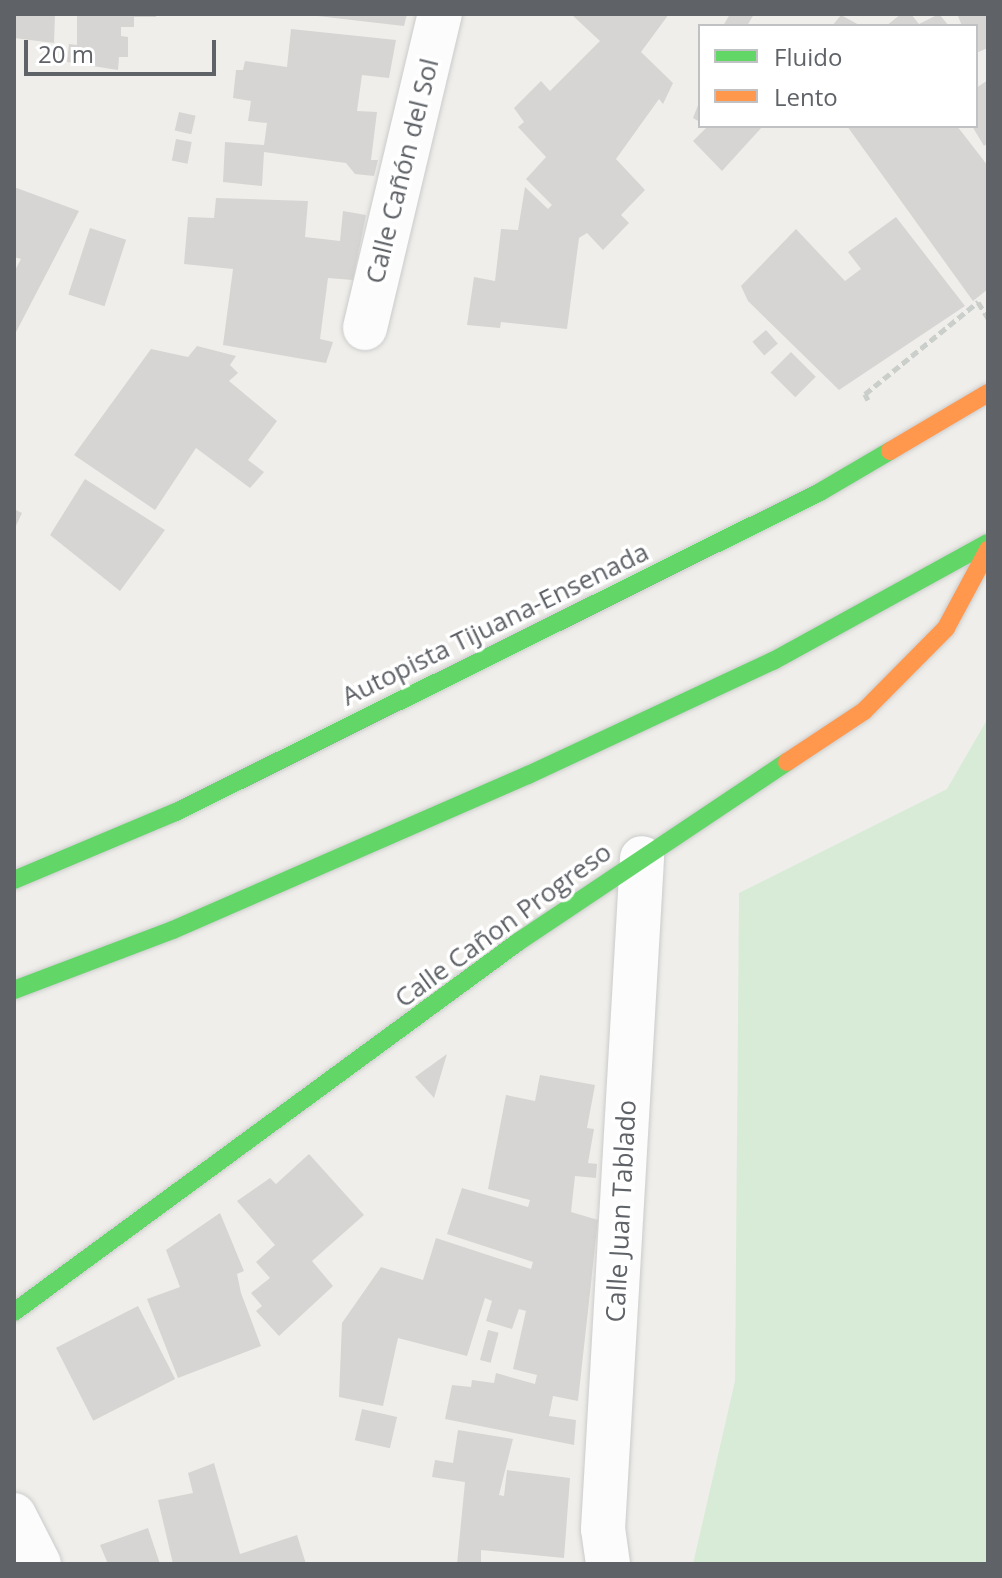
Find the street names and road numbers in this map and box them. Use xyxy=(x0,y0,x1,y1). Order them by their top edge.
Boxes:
street label: Calle Cañón del Sol xyxy=(359,55,445,287)
street label: Autopista Tijuana-Ensenada xyxy=(337,536,653,712)
street label: Calle Cañon Progreso xyxy=(389,836,617,1014)
street label: Calle Juan Tablado xyxy=(600,1099,642,1323)

